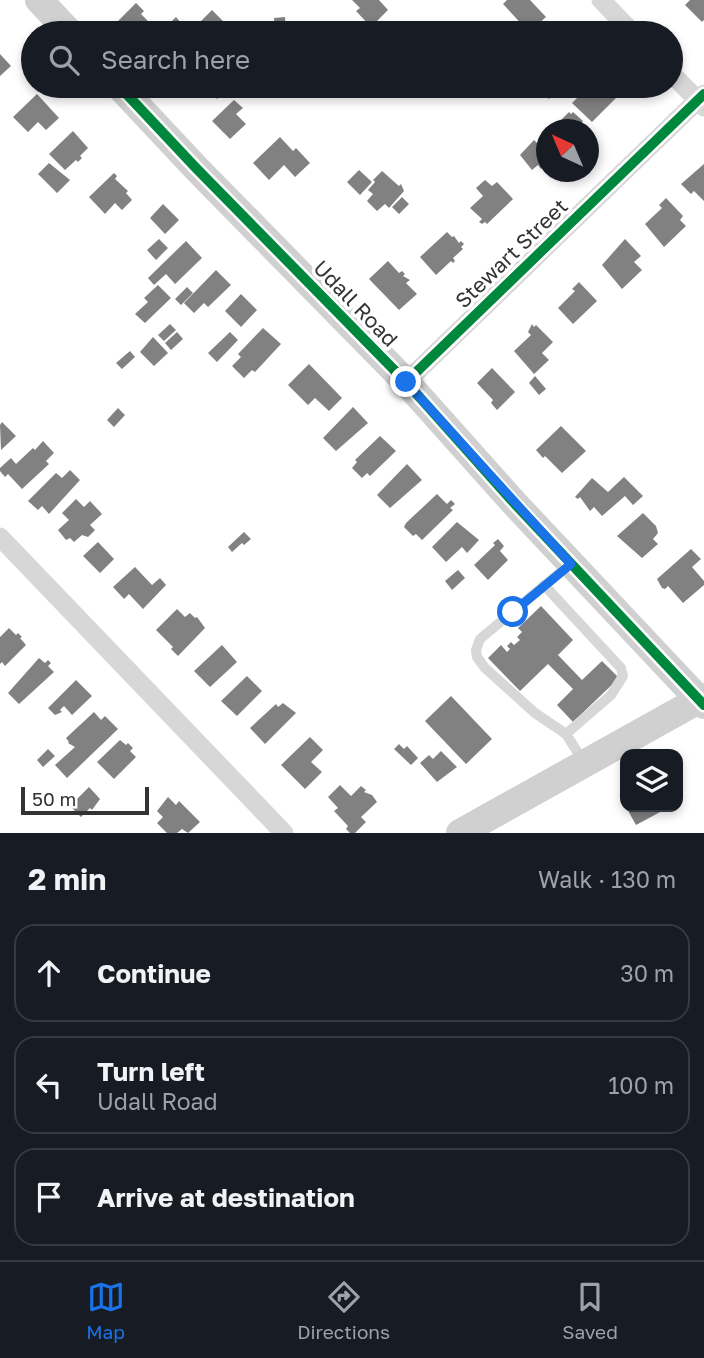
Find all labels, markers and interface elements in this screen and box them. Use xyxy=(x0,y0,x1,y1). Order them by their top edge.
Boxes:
search box xyxy=(21,21,683,98)
icon: search xyxy=(45,41,83,79)
text: Search here xyxy=(101,44,250,75)
north arrow xyxy=(536,119,599,182)
street label: Stewart Street xyxy=(449,193,573,313)
street label: Udall Road xyxy=(308,254,404,352)
route end xyxy=(390,366,421,397)
route start xyxy=(497,596,528,627)
map controls xyxy=(620,749,683,812)
button: layers xyxy=(620,749,683,812)
scale bar xyxy=(21,784,149,816)
text: 50 m xyxy=(32,787,76,810)
text: 2 min xyxy=(28,861,106,897)
text: Walk · 130 m xyxy=(538,865,676,893)
icon: ahead xyxy=(30,954,68,992)
text: Continue xyxy=(97,958,211,989)
text: 30 m xyxy=(620,959,674,987)
text: Turn left xyxy=(97,1056,205,1087)
icon: left xyxy=(30,1066,68,1104)
text: 100 m xyxy=(608,1071,674,1099)
text: Udall Road xyxy=(97,1087,218,1115)
icon: arrive xyxy=(30,1178,68,1216)
text: Arrive at destination xyxy=(97,1182,355,1213)
tab: Map xyxy=(86,1278,125,1343)
tab: Directions xyxy=(297,1278,390,1343)
tab: Saved xyxy=(562,1278,618,1343)

